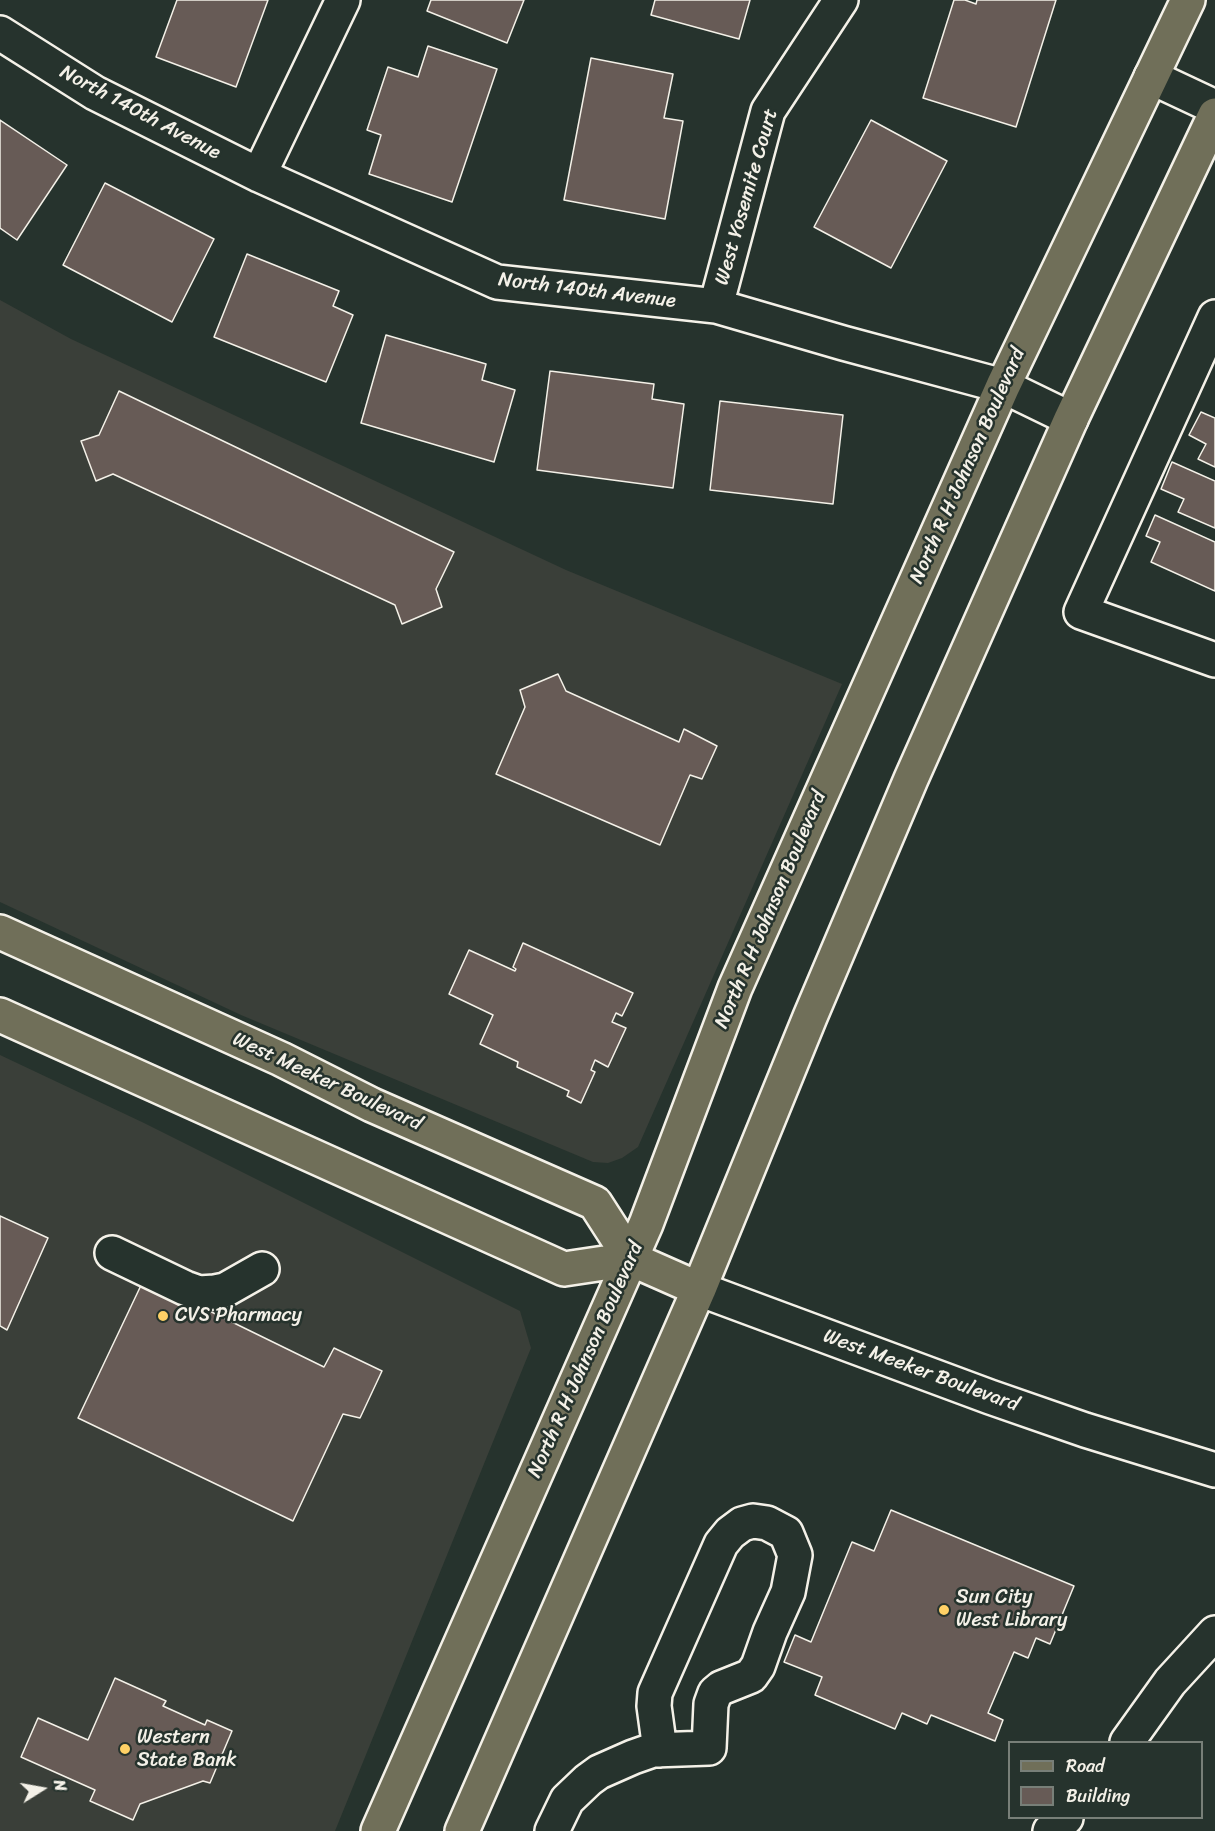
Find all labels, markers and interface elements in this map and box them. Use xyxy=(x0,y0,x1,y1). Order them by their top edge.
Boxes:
street label: North 140th Avenue xyxy=(56,60,224,166)
street label: West Yosemite Court xyxy=(710,106,784,288)
street label: North 140th Avenue xyxy=(497,268,677,314)
street label: North R H Johnson Boulevard xyxy=(905,344,1031,588)
street label: North R H Johnson Boulevard xyxy=(710,788,832,1032)
street label: West Meeker Boulevard xyxy=(228,1028,426,1136)
street label: North R H Johnson Boulevard xyxy=(523,1238,649,1482)
place label: CVS Pharmacy xyxy=(175,1304,302,1328)
marker: CVS Pharmacy xyxy=(156,1309,170,1323)
street label: West Meeker Boulevard xyxy=(820,1324,1022,1418)
place label: Sun City West Library xyxy=(956,1586,1067,1633)
marker: Sun City West Library xyxy=(937,1603,951,1617)
place label: Western State Bank xyxy=(137,1726,237,1773)
legend xyxy=(1008,1741,1203,1819)
marker: Western State Bank xyxy=(118,1742,132,1756)
text: Road xyxy=(1066,1750,1105,1782)
north arrow xyxy=(12,1759,72,1819)
text: N xyxy=(45,1777,75,1794)
text: Building xyxy=(1066,1780,1130,1812)

